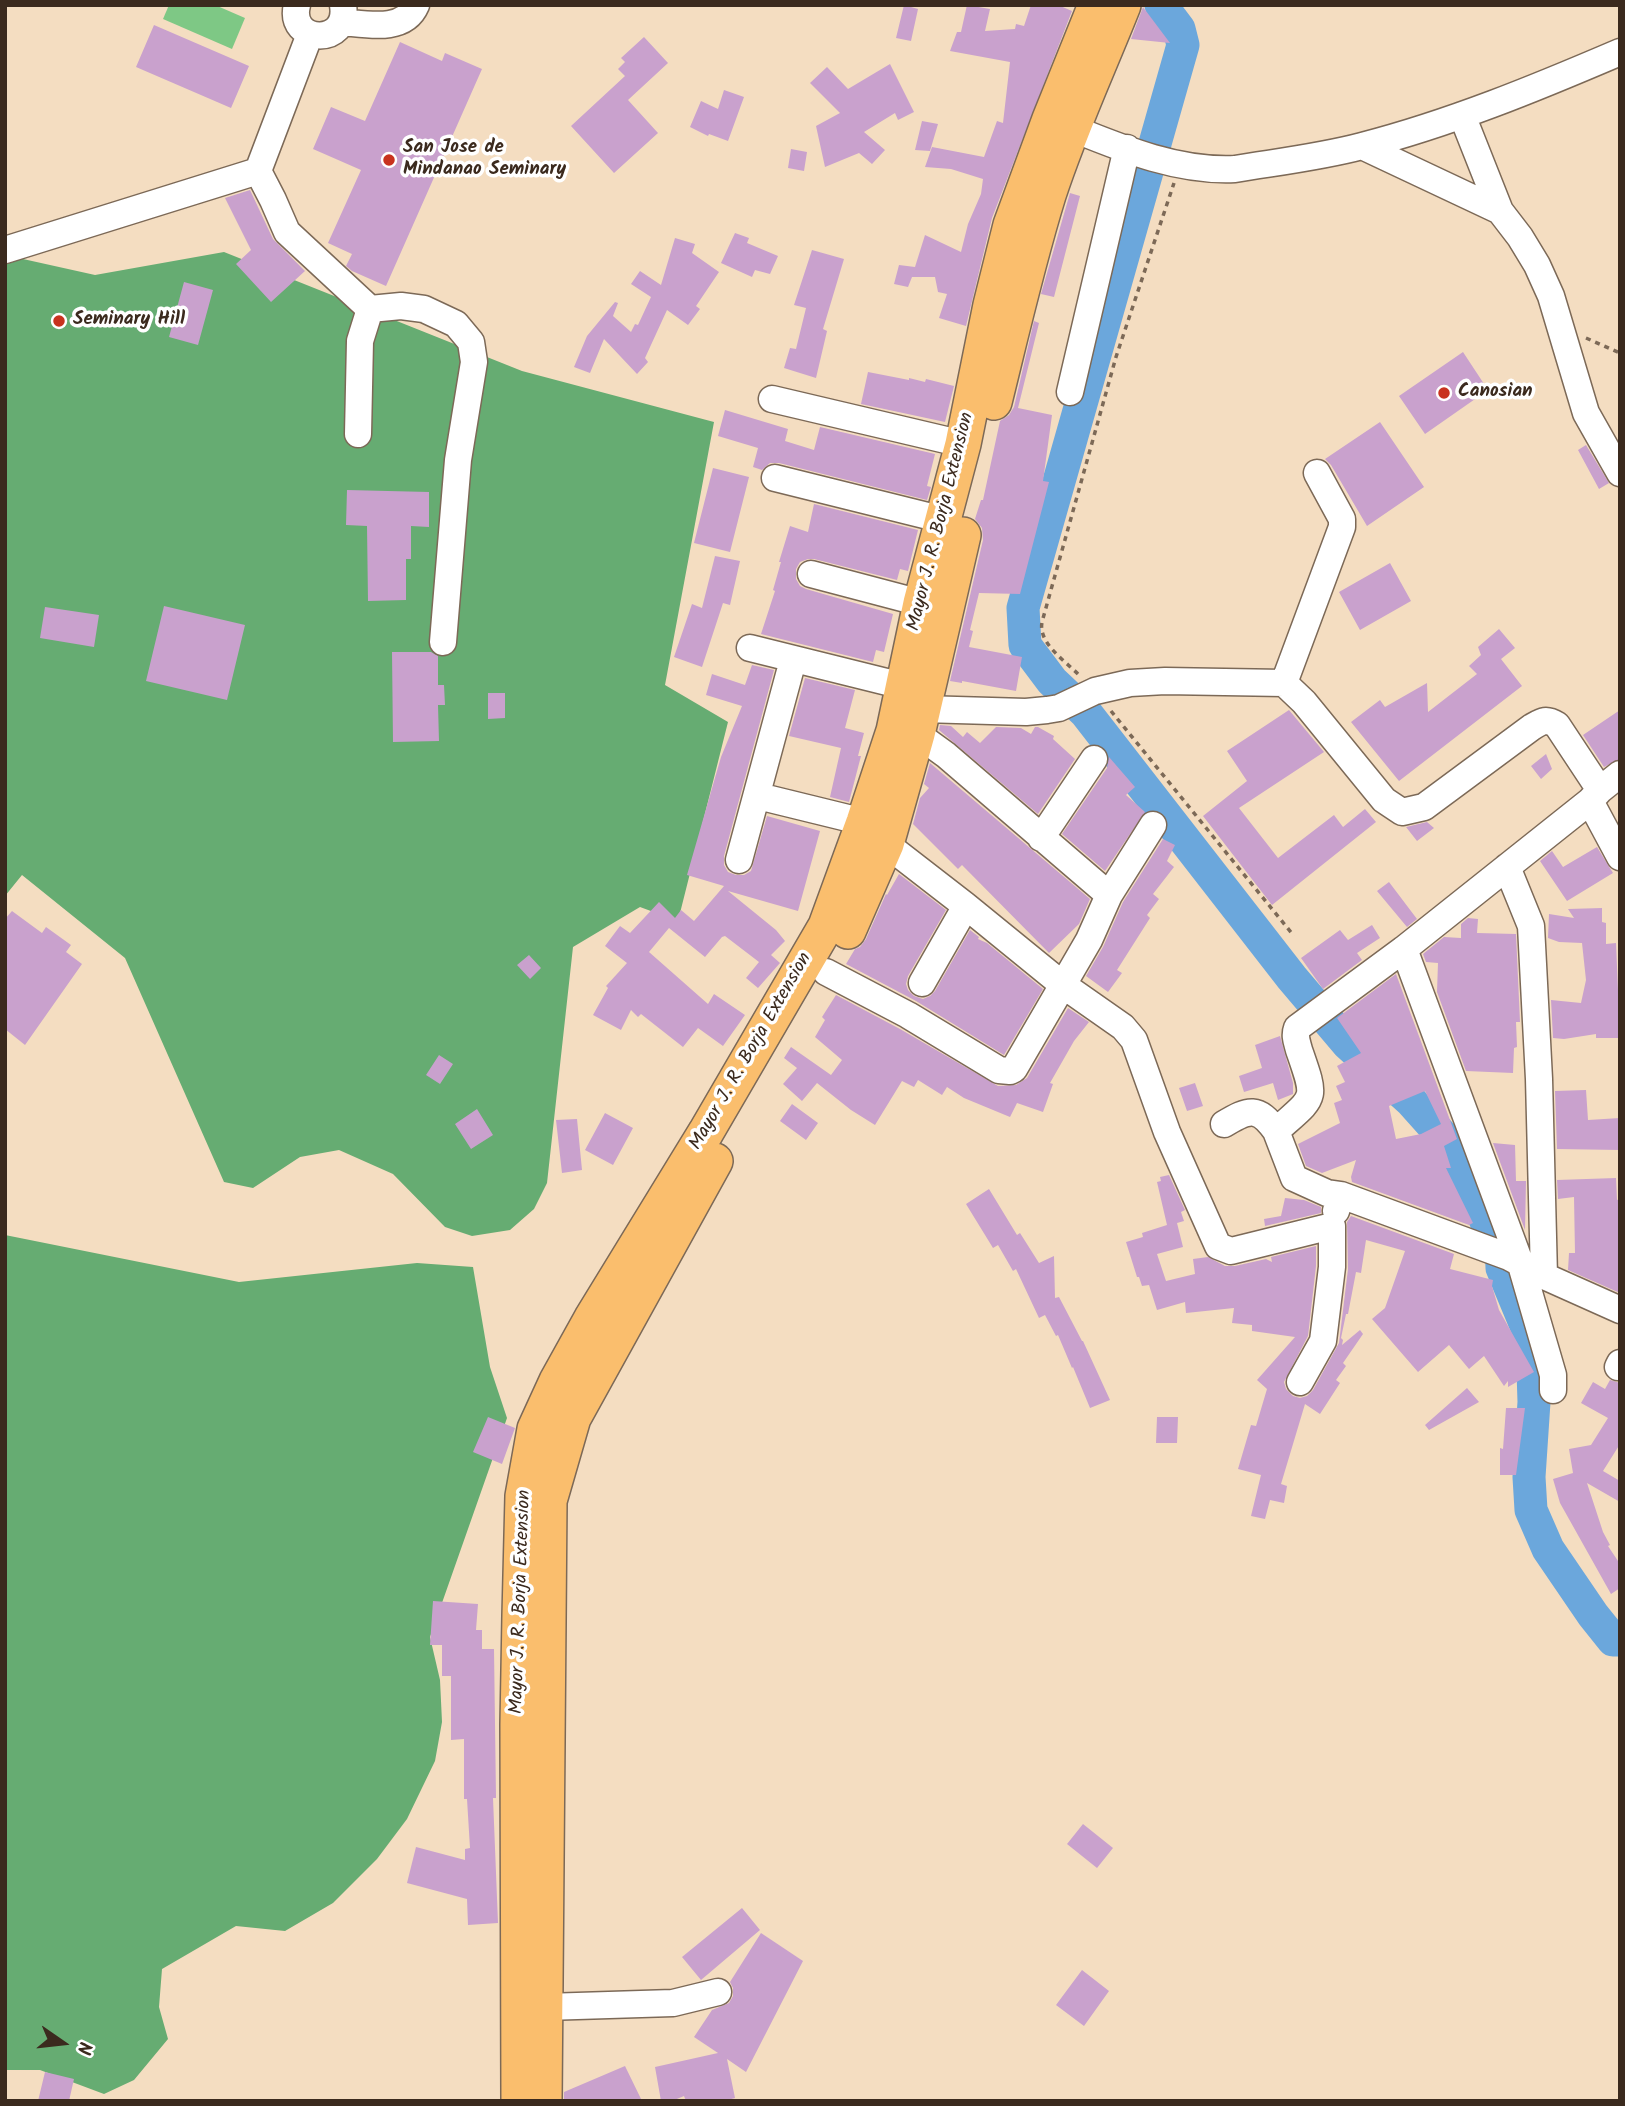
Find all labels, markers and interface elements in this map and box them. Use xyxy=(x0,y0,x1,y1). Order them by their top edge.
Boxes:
place label: San Jose de Mindanao Seminary xyxy=(403,138,566,182)
marker: San Jose de Mindanao Seminary xyxy=(381,152,397,168)
place label: Seminary Hill xyxy=(73,310,185,332)
marker: Seminary Hill xyxy=(51,313,67,329)
place label: Canosian xyxy=(1458,382,1533,404)
marker: Canosian xyxy=(1436,385,1452,401)
street label: Mayor J. R. Borja Extension xyxy=(904,410,980,634)
street label: Mayor J. R. Borja Extension xyxy=(686,949,818,1155)
street label: Mayor J. R. Borja Extension xyxy=(507,1489,537,1715)
north arrow xyxy=(28,2008,98,2078)
text: N xyxy=(67,2039,99,2058)

